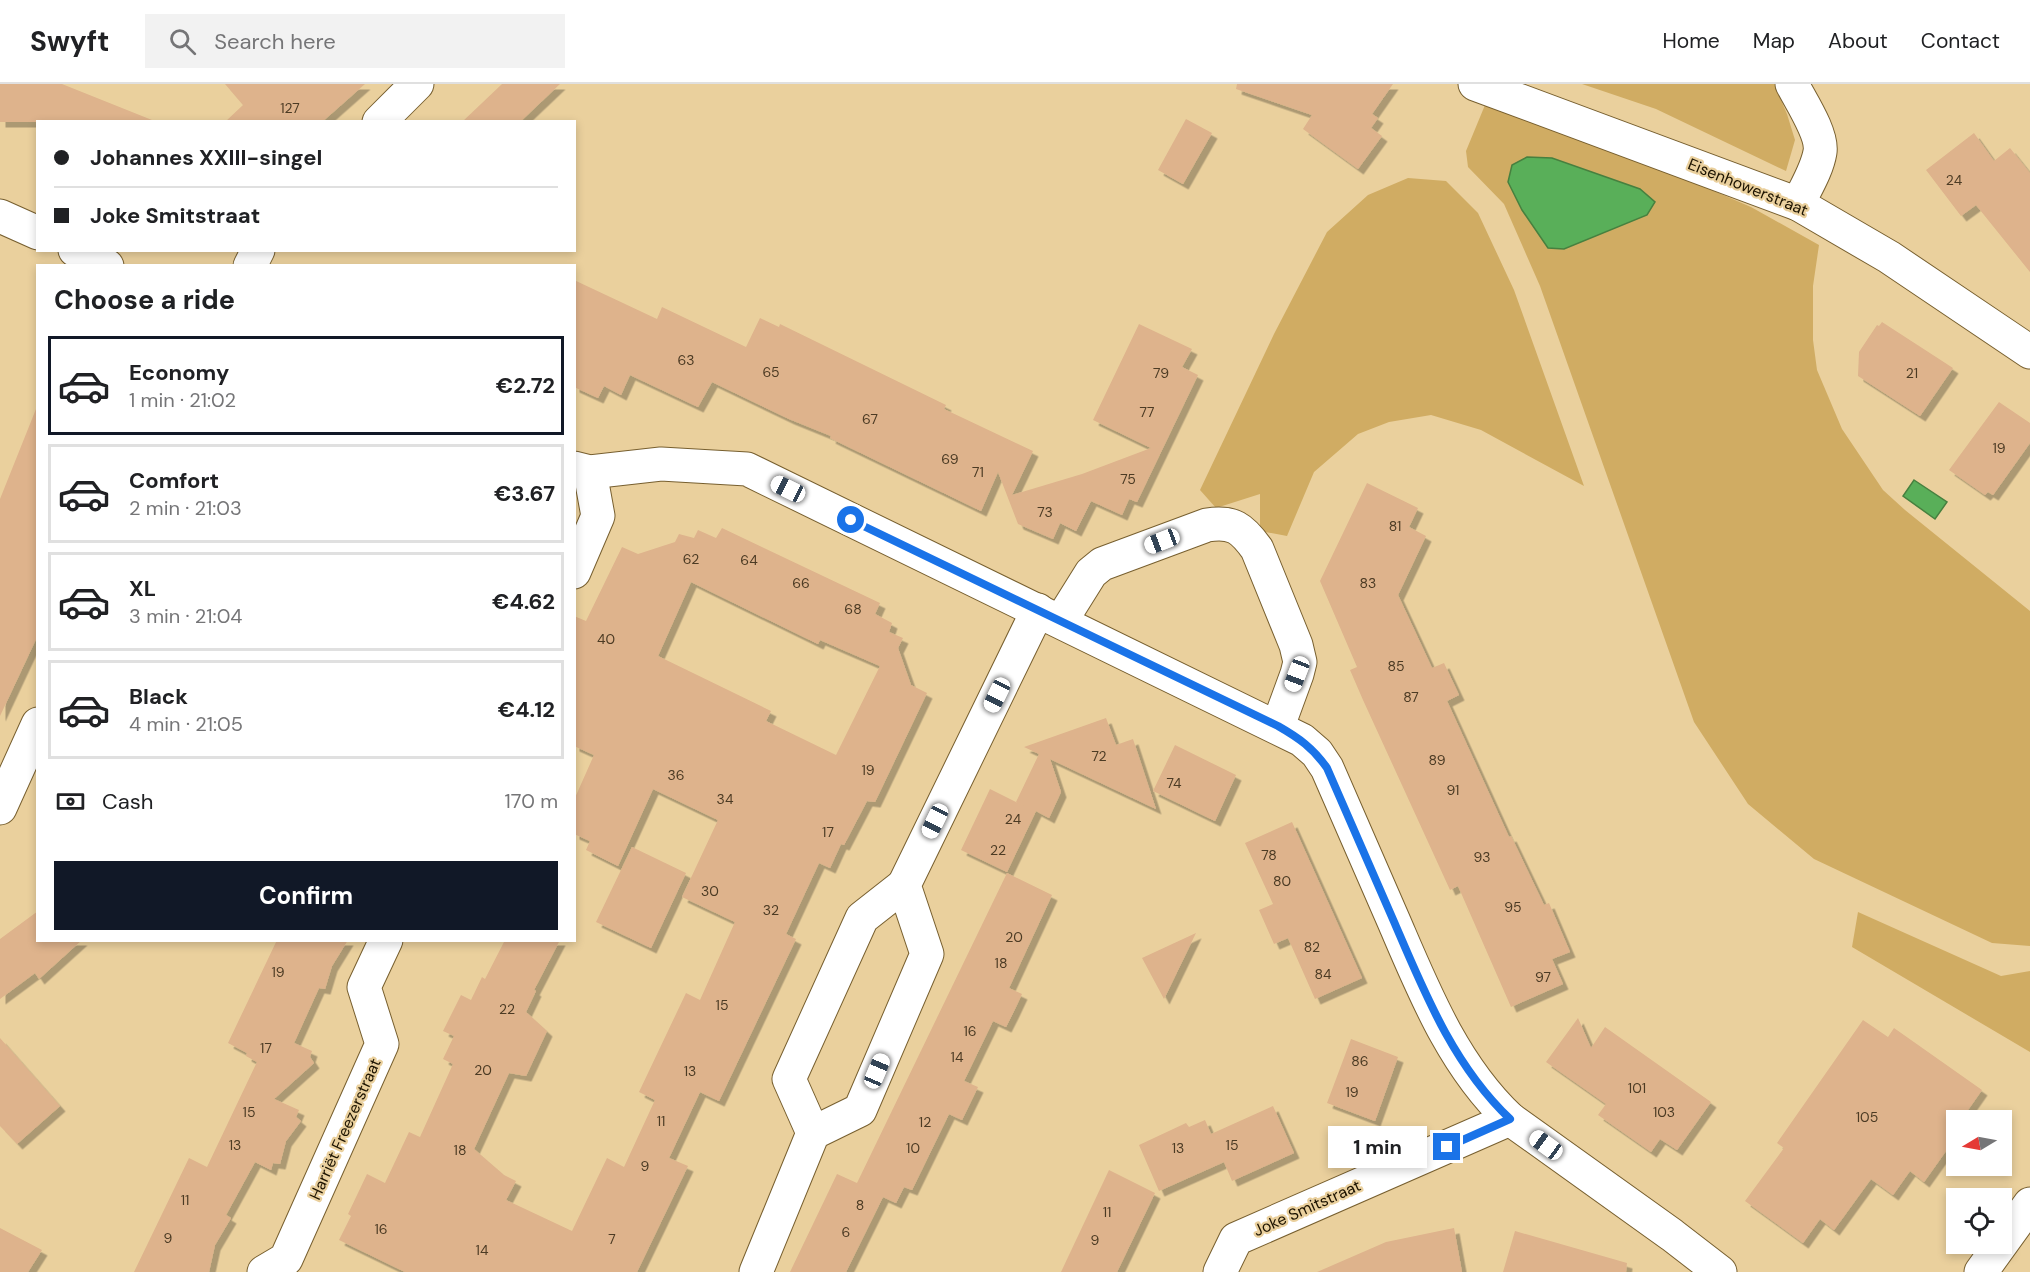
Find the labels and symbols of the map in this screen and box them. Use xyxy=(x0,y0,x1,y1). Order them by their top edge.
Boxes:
house number: 127 xyxy=(280,99,300,117)
street label: Eisenhowerstraat xyxy=(1685,153,1811,221)
house number: 24 xyxy=(1946,171,1963,189)
house number: 63 xyxy=(677,351,695,369)
house number: 65 xyxy=(762,363,780,381)
house number: 79 xyxy=(1153,364,1169,382)
house number: 21 xyxy=(1906,364,1918,382)
house number: 77 xyxy=(1140,403,1154,421)
house number: 67 xyxy=(862,410,878,428)
house number: 19 xyxy=(1992,439,2006,457)
house number: 69 xyxy=(941,450,959,468)
house number: 71 xyxy=(972,463,984,481)
house number: 75 xyxy=(1120,470,1136,488)
car xyxy=(768,473,808,505)
house number: 73 xyxy=(1037,503,1053,521)
route start xyxy=(837,506,864,533)
house number: 81 xyxy=(1389,517,1401,535)
car xyxy=(1142,526,1182,556)
house number: 62 xyxy=(683,550,699,568)
house number: 64 xyxy=(740,551,758,569)
house number: 66 xyxy=(792,574,810,592)
house number: 83 xyxy=(1360,574,1376,592)
house number: 68 xyxy=(844,600,862,618)
house number: 40 xyxy=(597,630,615,648)
car xyxy=(1282,654,1312,694)
house number: 85 xyxy=(1387,657,1405,675)
car xyxy=(981,675,1013,715)
house number: 87 xyxy=(1403,688,1419,706)
house number: 72 xyxy=(1091,747,1107,765)
house number: 89 xyxy=(1429,751,1446,769)
house number: 19 xyxy=(861,761,875,779)
house number: 36 xyxy=(667,766,685,784)
house number: 74 xyxy=(1166,774,1182,792)
house number: 91 xyxy=(1447,781,1459,799)
house number: 34 xyxy=(717,790,734,808)
car xyxy=(919,801,951,841)
house number: 24 xyxy=(1005,810,1022,828)
house number: 17 xyxy=(822,823,834,841)
house number: 22 xyxy=(990,841,1006,859)
house number: 78 xyxy=(1261,846,1277,864)
house number: 93 xyxy=(1474,848,1490,866)
house number: 80 xyxy=(1273,872,1291,890)
house number: 30 xyxy=(701,882,719,900)
house number: 95 xyxy=(1504,898,1522,916)
house number: 32 xyxy=(763,901,779,919)
house number: 20 xyxy=(1005,928,1023,946)
house number: 82 xyxy=(1304,938,1320,956)
house number: 18 xyxy=(995,954,1007,972)
house number: 19 xyxy=(271,963,285,981)
house number: 84 xyxy=(1314,965,1332,983)
house number: 97 xyxy=(1535,968,1551,986)
house number: 15 xyxy=(716,996,728,1014)
house number: 22 xyxy=(499,1000,515,1018)
house number: 16 xyxy=(963,1022,977,1040)
house number: 17 xyxy=(260,1039,272,1057)
house number: 14 xyxy=(951,1048,964,1066)
car xyxy=(862,1051,892,1091)
house number: 86 xyxy=(1351,1052,1369,1070)
street label: Harriët Freezerstraat xyxy=(304,1055,386,1203)
house number: 20 xyxy=(474,1061,492,1079)
house number: 13 xyxy=(684,1062,696,1080)
house number: 101 xyxy=(1628,1079,1646,1097)
house number: 19 xyxy=(1345,1083,1359,1101)
house number: 15 xyxy=(243,1103,255,1121)
house number: 103 xyxy=(1653,1103,1675,1121)
house number: 105 xyxy=(1856,1108,1878,1126)
north arrow xyxy=(1946,1110,2012,1176)
house number: 11 xyxy=(657,1112,665,1130)
house number: 12 xyxy=(919,1113,931,1131)
callout: 1 min xyxy=(1327,1126,1426,1168)
car xyxy=(1526,1127,1566,1163)
route end xyxy=(1433,1133,1460,1160)
house number: 13 xyxy=(229,1136,241,1154)
house number: 15 xyxy=(1226,1136,1238,1154)
house number: 10 xyxy=(906,1139,920,1157)
house number: 13 xyxy=(1172,1139,1184,1157)
house number: 18 xyxy=(454,1141,466,1159)
house number: 9 xyxy=(641,1157,650,1175)
street label: Joke Smitstraat xyxy=(1250,1175,1364,1241)
house number: 11 xyxy=(181,1191,189,1209)
house number: 8 xyxy=(856,1196,864,1214)
house number: 11 xyxy=(1103,1203,1111,1221)
house number: 16 xyxy=(374,1220,388,1238)
house number: 6 xyxy=(842,1223,850,1241)
house number: 9 xyxy=(164,1229,173,1247)
house number: 7 xyxy=(608,1230,616,1248)
house number: 9 xyxy=(1091,1231,1100,1249)
house number: 14 xyxy=(476,1241,489,1259)

